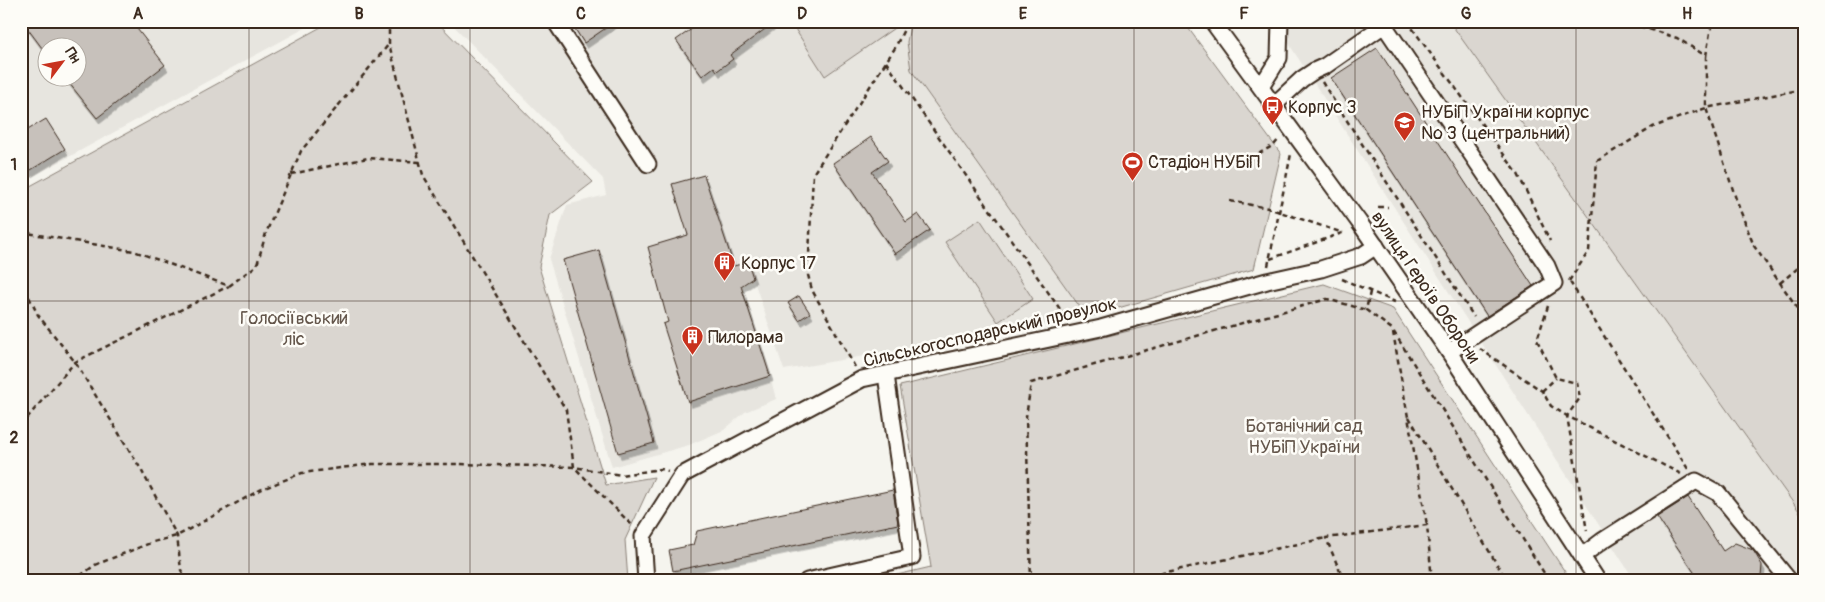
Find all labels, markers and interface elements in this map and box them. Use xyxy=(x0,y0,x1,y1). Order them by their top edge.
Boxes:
text: A xyxy=(133,4,144,24)
text: B xyxy=(354,4,364,24)
text: C xyxy=(576,4,586,24)
text: D xyxy=(797,4,807,24)
text: E xyxy=(1019,4,1028,24)
text: F xyxy=(1239,4,1249,24)
text: G xyxy=(1461,4,1472,24)
text: H xyxy=(1682,4,1692,24)
north arrow xyxy=(38,38,88,88)
text: Пн xyxy=(61,44,84,66)
bus stop icon: Корпус 3 xyxy=(1260,95,1284,126)
place label: Корпус 3 xyxy=(1288,96,1356,119)
place label: НУБіП України корпус № 3 (центральний) xyxy=(1421,101,1589,145)
school or university icon: НУБіП України корпус № 3 (центральний) xyxy=(1393,110,1417,141)
sports icon: Стадіон НУБіП xyxy=(1120,150,1144,181)
place label: Стадіон НУБіП xyxy=(1148,151,1260,174)
text: 1 xyxy=(11,155,17,175)
street label: вулиця Героїв Оборони xyxy=(1366,207,1485,368)
building icon: Корпус 17 xyxy=(713,251,737,282)
place label: Корпус 17 xyxy=(741,252,816,275)
street label: Сільськогосподарський провулок xyxy=(861,292,1119,373)
park label: Голосіївський ліс xyxy=(240,307,348,351)
building icon: Пилорама xyxy=(680,325,704,356)
place label: Пилорама xyxy=(708,326,783,349)
park label: Ботанічний сад НУБіП України xyxy=(1246,415,1363,459)
text: 2 xyxy=(10,428,19,448)

